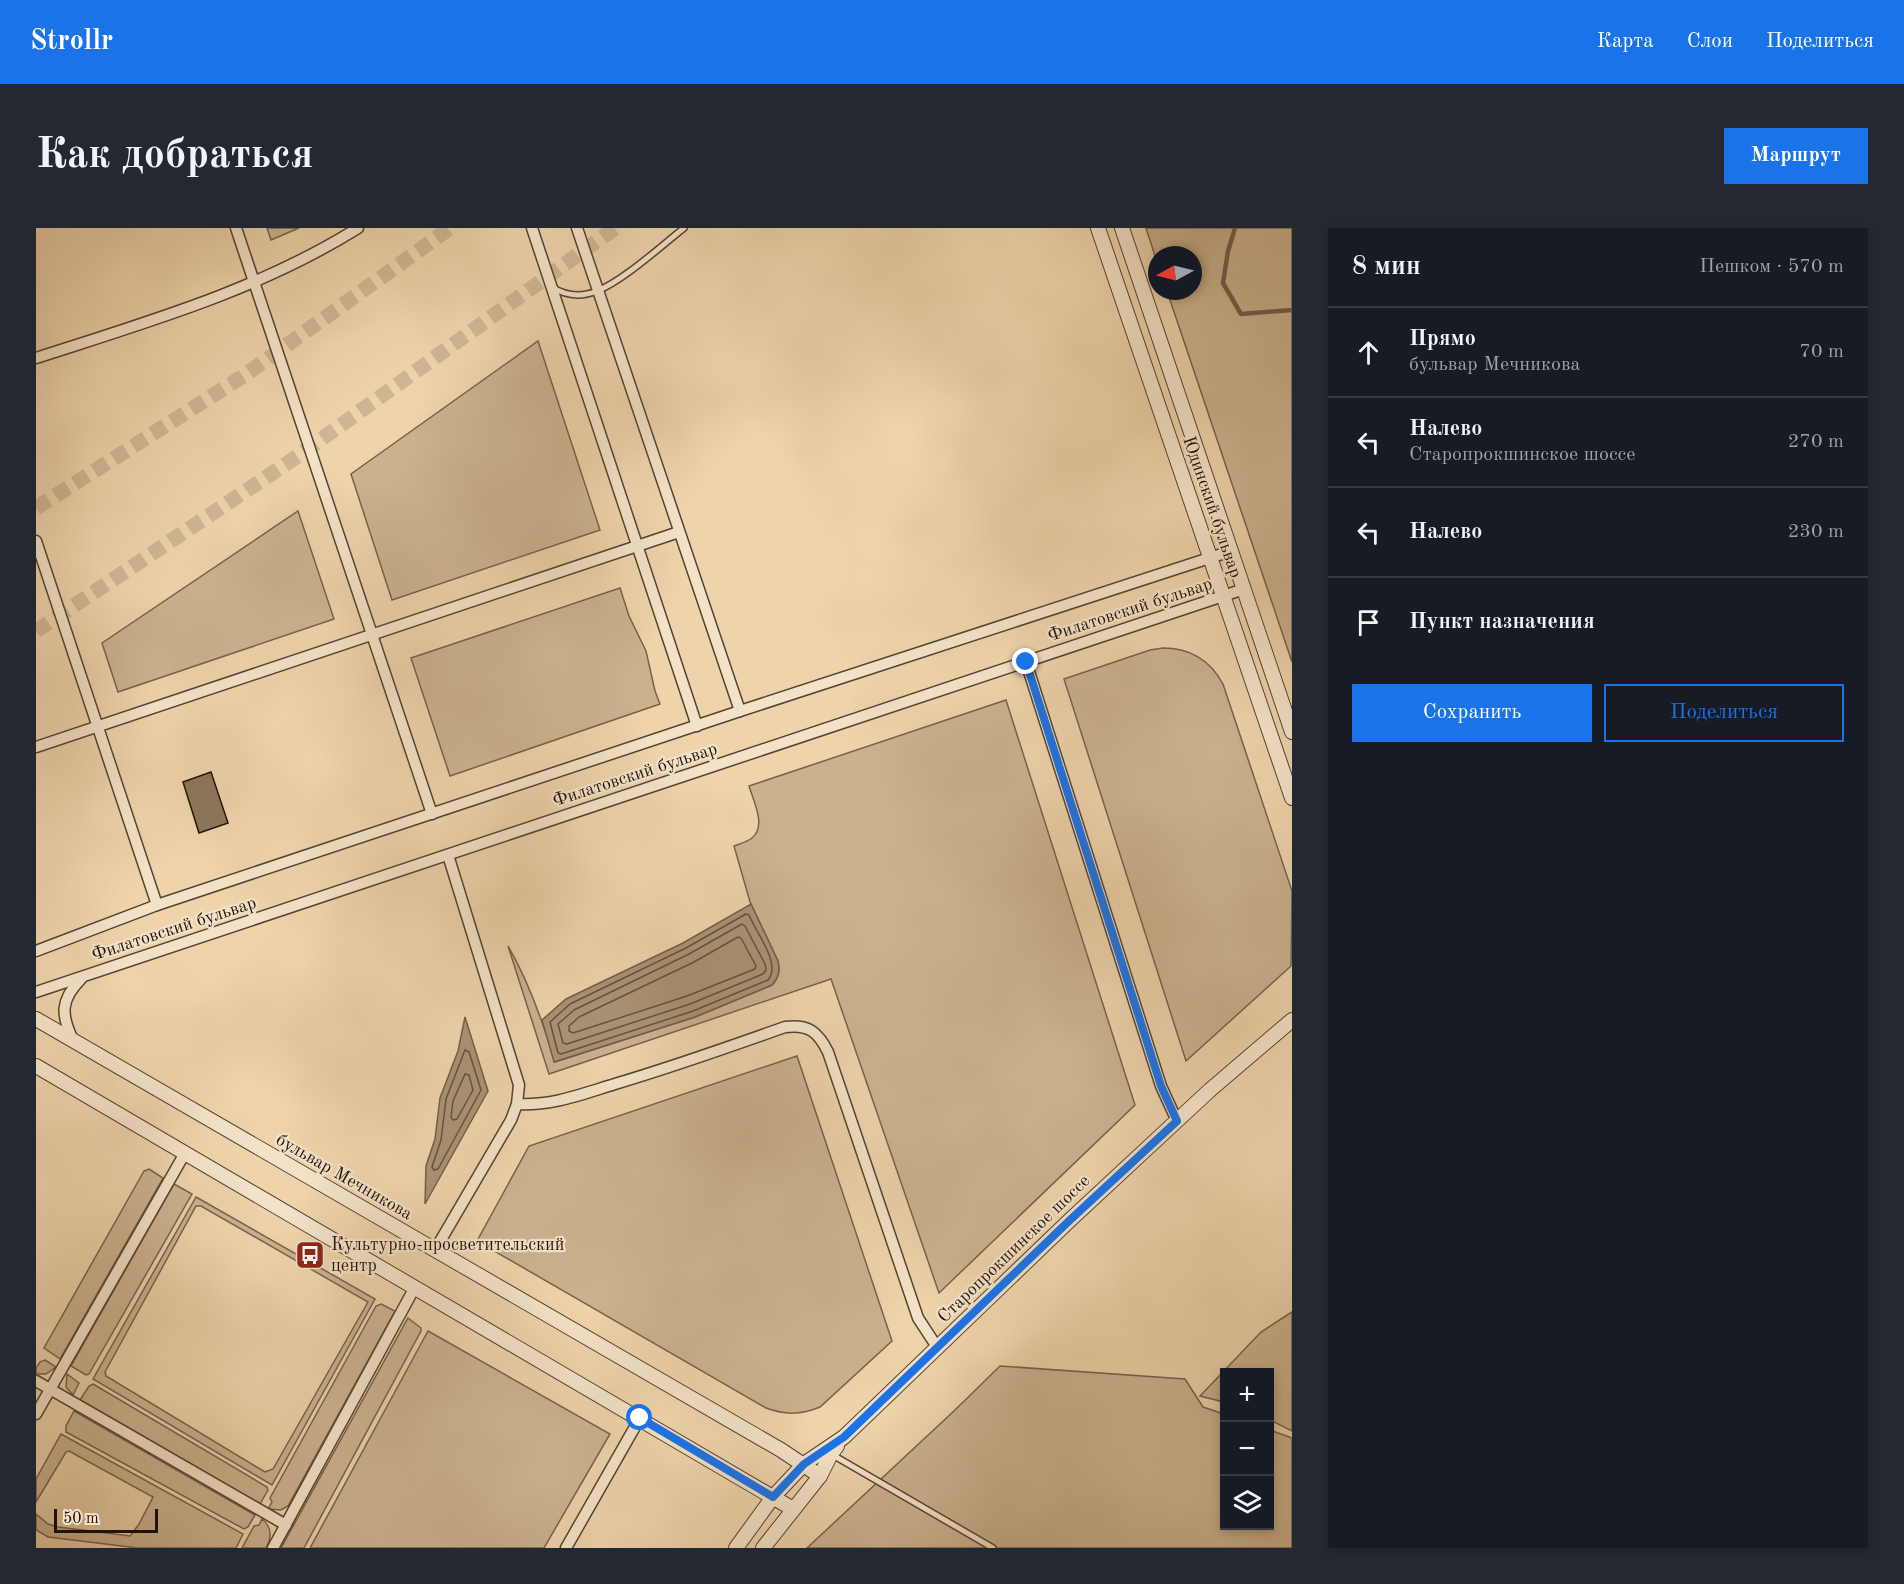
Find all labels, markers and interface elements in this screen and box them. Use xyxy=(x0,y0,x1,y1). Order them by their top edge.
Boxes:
text: Strollr xyxy=(30,28,113,56)
text: Карта xyxy=(1597,31,1654,52)
text: Слои xyxy=(1687,31,1733,52)
text: Поделиться xyxy=(1766,31,1874,52)
button: Маршрут xyxy=(1724,128,1868,184)
text: Как добраться xyxy=(36,135,313,177)
north arrow xyxy=(1148,246,1202,300)
text: 8 мин xyxy=(1352,254,1421,280)
text: Пешком · 570 m xyxy=(1699,257,1844,277)
text: Прямо xyxy=(1409,328,1476,350)
icon: ahead xyxy=(1352,336,1385,369)
text: 70 m xyxy=(1799,342,1844,362)
text: бульвар Мечникова xyxy=(1409,355,1580,375)
text: Налево xyxy=(1409,418,1482,440)
icon: left xyxy=(1352,426,1385,459)
text: 270 m xyxy=(1788,432,1844,452)
street label: Юдинский бульвар xyxy=(1179,434,1245,580)
text: Старопрокшинское шоссе xyxy=(1409,445,1636,465)
icon: left xyxy=(1352,516,1385,549)
text: Налево xyxy=(1409,521,1482,543)
text: 230 m xyxy=(1788,522,1844,542)
street label: Филатовский бульвар xyxy=(1045,575,1215,645)
icon: arrive xyxy=(1352,606,1385,639)
text: Пункт назначения xyxy=(1409,611,1595,633)
route end xyxy=(1012,648,1038,674)
button: Сохранить xyxy=(1352,684,1592,742)
button: Поделиться xyxy=(1604,684,1844,742)
street label: Филатовский бульвар xyxy=(550,740,720,810)
street label: Филатовский бульвар xyxy=(89,894,259,964)
street label: бульвар Мечникова xyxy=(273,1131,415,1223)
street label: Старопрокшинское шоссе xyxy=(934,1172,1094,1326)
place label: Культурно-просветительский центр xyxy=(331,1236,564,1275)
bus stop icon: Культурно-просветительский центр xyxy=(294,1239,326,1271)
map controls xyxy=(1220,1368,1274,1530)
button: + xyxy=(1220,1368,1274,1422)
route start xyxy=(626,1404,652,1430)
button: − xyxy=(1220,1422,1274,1476)
button: layers xyxy=(1220,1476,1274,1530)
scale bar xyxy=(54,1506,158,1534)
text: 50 m xyxy=(63,1511,99,1527)

